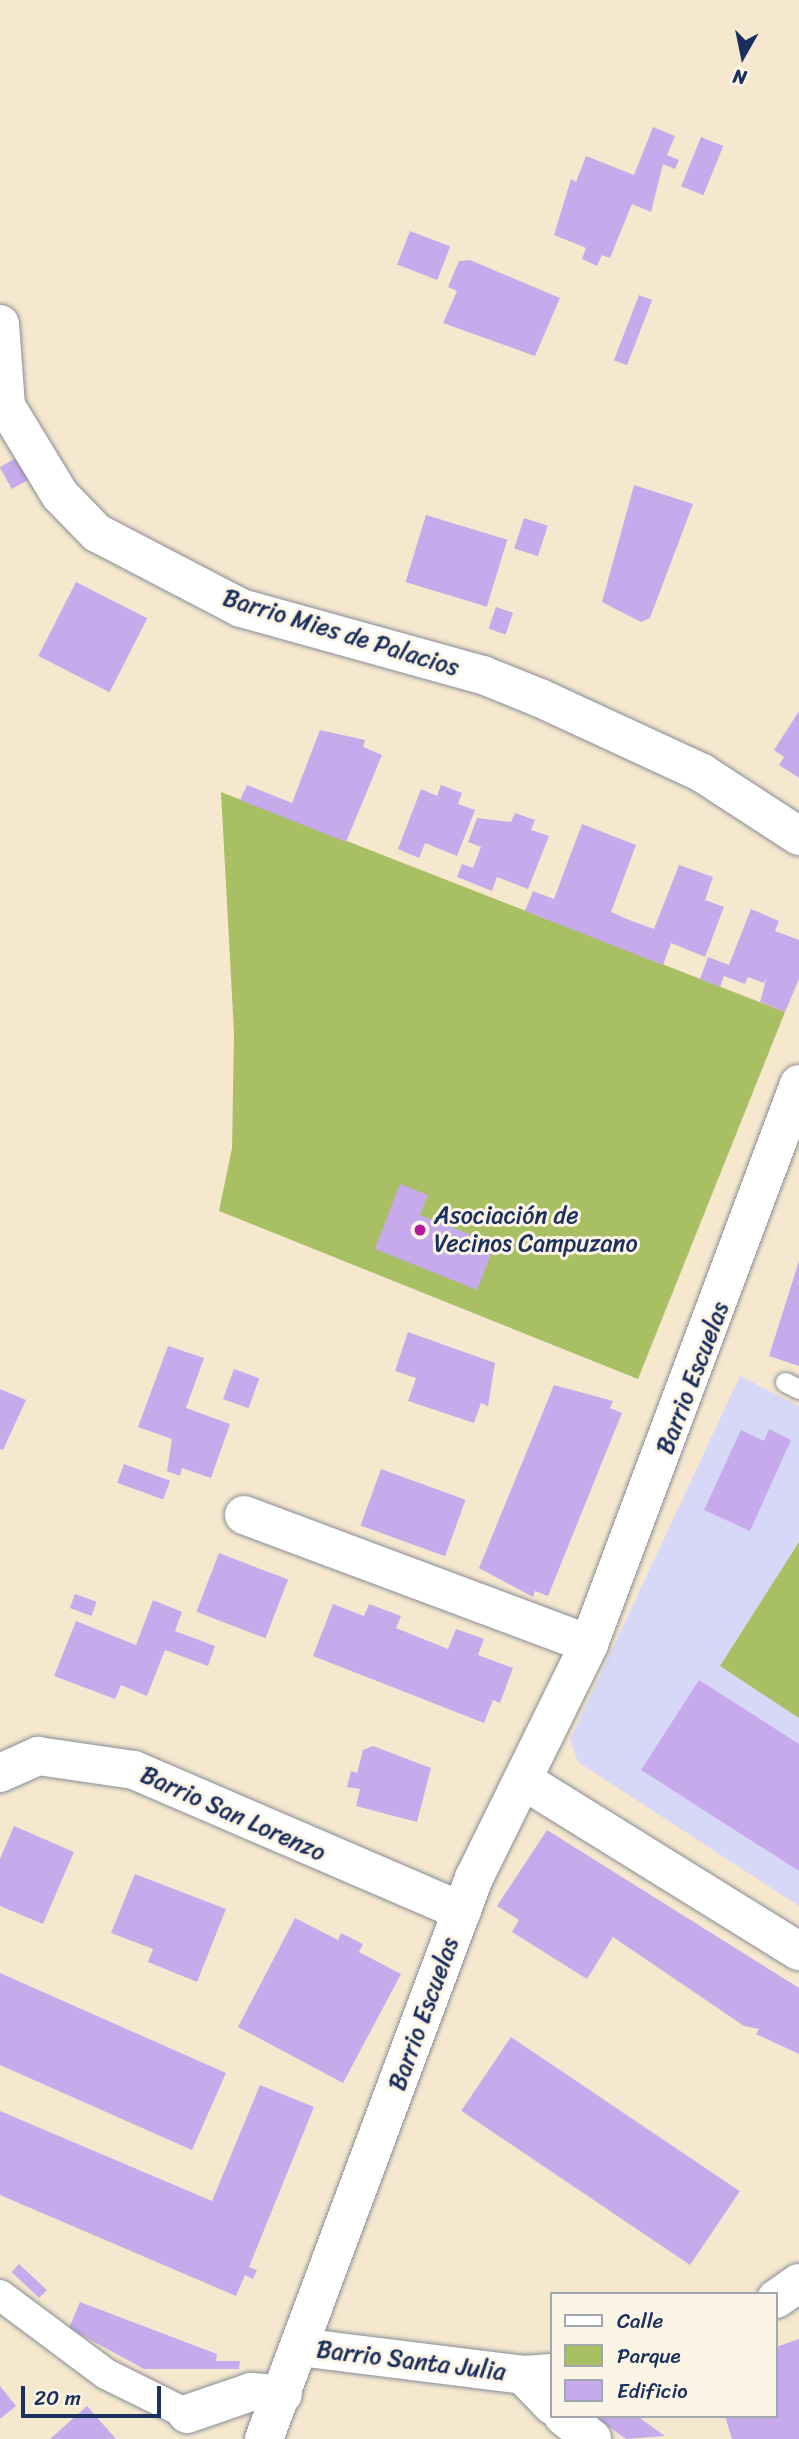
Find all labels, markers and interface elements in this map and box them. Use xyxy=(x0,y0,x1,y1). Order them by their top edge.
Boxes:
north arrow xyxy=(708,21,778,91)
text: N xyxy=(731,60,749,95)
street label: Barrio Mies de Palacios xyxy=(220,583,462,683)
place label: Asociación de Vecinos Campuzano xyxy=(434,1202,638,1258)
marker: Asociación de Vecinos Campuzano xyxy=(412,1222,428,1238)
street label: Barrio Escuelas xyxy=(650,1297,736,1459)
street label: Barrio San Lorenzo xyxy=(136,1760,330,1868)
street label: Barrio Escuelas xyxy=(383,1932,465,2096)
legend xyxy=(550,2292,778,2418)
text: Calle xyxy=(617,2302,663,2340)
street label: Barrio Santa Julia xyxy=(315,2335,507,2387)
text: Parque xyxy=(617,2337,681,2375)
scale bar xyxy=(24,2372,164,2416)
text: Edificio xyxy=(617,2372,688,2410)
text: 20 m xyxy=(34,2379,81,2417)

